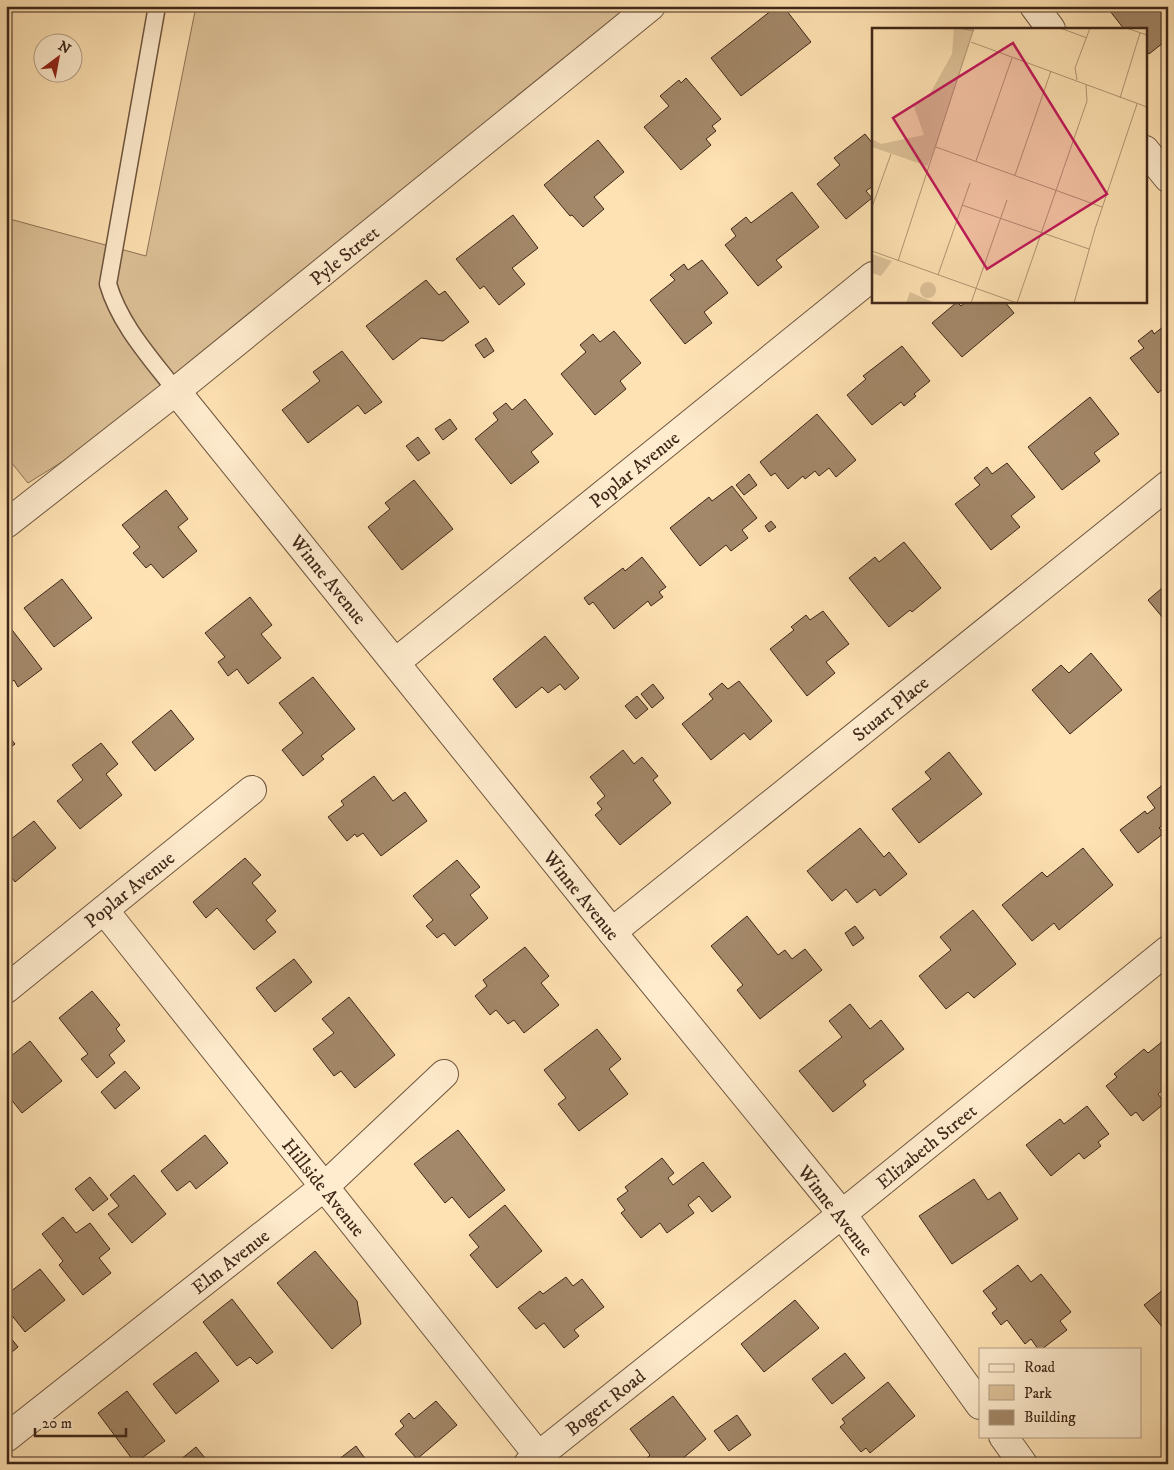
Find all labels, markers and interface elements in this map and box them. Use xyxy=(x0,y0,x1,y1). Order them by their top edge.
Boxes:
inset map xyxy=(872,28,1146,302)
north arrow xyxy=(32,32,82,82)
text: N xyxy=(55,37,74,59)
street label: Pyle Street xyxy=(306,221,384,291)
street label: Poplar Avenue xyxy=(585,427,685,513)
street label: Winne Avenue xyxy=(284,530,371,630)
street label: Stuart Place xyxy=(848,671,934,747)
street label: Winne Avenue xyxy=(537,846,624,946)
street label: Poplar Avenue xyxy=(80,847,180,933)
street label: Elizabeth Street xyxy=(872,1100,982,1195)
street label: Hillside Avenue xyxy=(276,1134,370,1242)
street label: Winne Avenue xyxy=(792,1160,877,1261)
street label: Elm Avenue xyxy=(187,1225,274,1300)
legend xyxy=(979,1348,1142,1438)
text: Road xyxy=(1024,1358,1056,1377)
street label: Bogert Road xyxy=(561,1365,651,1441)
text: Park xyxy=(1024,1384,1053,1403)
scale bar xyxy=(35,1405,126,1437)
text: Building xyxy=(1024,1408,1076,1427)
text: 20 m xyxy=(42,1414,72,1433)

